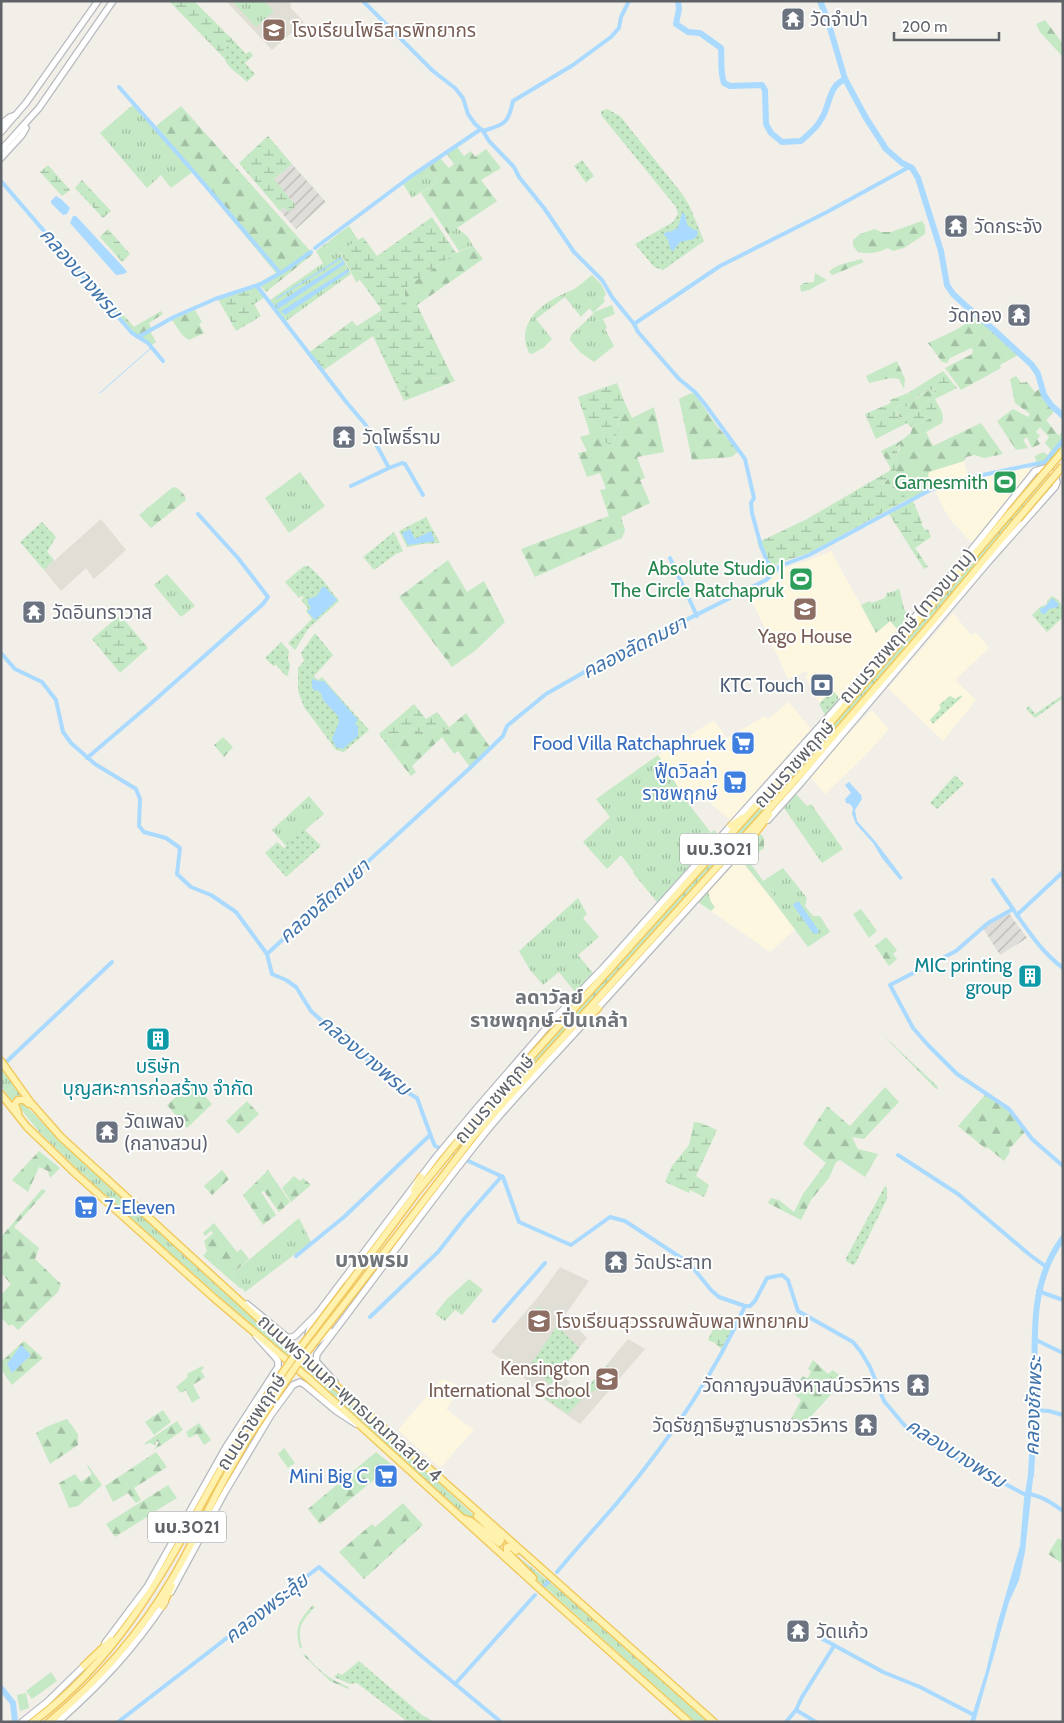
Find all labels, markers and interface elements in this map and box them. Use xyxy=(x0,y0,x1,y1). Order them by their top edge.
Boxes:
temple icon: วัดจำปา xyxy=(780,6,806,32)
place label: วัดจำปา xyxy=(810,8,868,31)
scale bar xyxy=(894,10,999,42)
school or university icon: โรงเรียนโพธิสารพิทยากร xyxy=(261,17,287,43)
text: 200 m xyxy=(902,18,947,36)
place label: โรงเรียนโพธิสารพิทยากร xyxy=(292,19,476,42)
temple icon: วัดกระจัง xyxy=(943,213,969,239)
place label: วัดกระจัง xyxy=(974,215,1042,238)
water label: คลองบางพรม xyxy=(35,223,128,325)
temple icon: วัดทอง xyxy=(1006,302,1032,328)
place label: วัดทอง xyxy=(948,304,1002,327)
temple icon: วัดโพธิ์ราม xyxy=(331,424,357,450)
place label: วัดโพธิ์ราม xyxy=(362,426,441,449)
sports icon: Gamesmith xyxy=(992,469,1018,495)
place label: Gamesmith xyxy=(894,471,988,494)
street label: ถนนราชพฤกษ์ (ทางขนาน) xyxy=(834,544,980,708)
place label: Absolute Studio | The Circle Ratchapruk xyxy=(611,557,784,602)
sports icon: Absolute Studio | The Circle Ratchapruk xyxy=(788,566,814,592)
school or university icon: Yago House xyxy=(792,596,818,622)
temple icon: วัดอินทราวาส xyxy=(21,599,47,625)
place label: วัดอินทราวาส xyxy=(52,601,152,624)
water label: คลองลัดถมยา xyxy=(578,610,691,684)
place label: Yago House xyxy=(757,625,852,648)
bank icon: KTC Touch xyxy=(809,672,835,698)
place label: KTC Touch xyxy=(720,674,804,697)
street label: ถนนราชพฤกษ์ xyxy=(749,715,839,813)
supermarket icon: Food Villa Ratchaphruek xyxy=(730,730,756,756)
place label: Food Villa Ratchaphruek xyxy=(533,732,726,755)
place label: ฟู้ดวิลล่า ราชพฤกษ์ xyxy=(642,760,718,805)
supermarket icon: ฟู้ดวิลล่า ราชพฤกษ์ xyxy=(722,769,748,795)
road number: นบ.3021 xyxy=(680,834,758,864)
water label: คลองลัดถมยา xyxy=(274,853,375,948)
place label: MIC printing group xyxy=(914,954,1013,999)
building icon: MIC printing group xyxy=(1017,963,1043,989)
district label: ลดาวัลย์ ราชพฤกษ์-ปิ่นเกล้า xyxy=(470,985,628,1032)
water label: คลองบางพรม xyxy=(314,1010,417,1102)
building icon: บริษัท บุญสหะการก่อสร้าง จำกัด xyxy=(145,1026,171,1052)
street label: ถนนราชพฤกษ์ xyxy=(449,1050,539,1148)
place label: บริษัท บุญสหะการก่อสร้าง จำกัด xyxy=(62,1055,254,1100)
place label: วัดเพลง (กลางสวน) xyxy=(124,1110,208,1155)
temple icon: วัดเพลง (กลางสวน) xyxy=(94,1119,120,1145)
supermarket icon: 7-Eleven xyxy=(73,1194,99,1220)
place label: 7-Eleven xyxy=(104,1196,175,1219)
district label: บางพรม xyxy=(335,1247,409,1272)
temple icon: วัดประสาท xyxy=(603,1249,629,1275)
place label: วัดประสาท xyxy=(634,1251,712,1274)
school or university icon: โรงเรียนสุวรรณพลับพลาพิทยาคม xyxy=(526,1308,552,1334)
street label: ถนนพรานนก-พุทธมณฑลสาย 4 xyxy=(253,1309,447,1487)
place label: โรงเรียนสุวรรณพลับพลาพิทยาคม xyxy=(556,1310,809,1333)
water label: คลองชักพระ xyxy=(1019,1354,1047,1456)
place label: Kensington International School xyxy=(428,1357,591,1402)
school or university icon: Kensington International School xyxy=(594,1366,620,1392)
street label: ถนนราชพฤกษ์ xyxy=(211,1369,291,1475)
temple icon: วัดกาญจนสิงหาสน์วรวิหาร xyxy=(905,1372,931,1398)
place label: วัดกาญจนสิงหาสน์วรวิหาร xyxy=(702,1374,900,1397)
temple icon: วัดรัชฎาธิษฐานราชวรวิหาร xyxy=(853,1412,879,1438)
water label: คลองบางพรม xyxy=(902,1413,1012,1494)
place label: วัดรัชฎาธิษฐานราชวรวิหาร xyxy=(652,1414,848,1437)
supermarket icon: Mini Big C xyxy=(373,1463,399,1489)
place label: Mini Big C xyxy=(289,1465,368,1488)
road number: นบ.3021 xyxy=(148,1511,226,1542)
water label: คลองพระลุ้ย xyxy=(219,1567,315,1649)
temple icon: วัดแก้ว xyxy=(785,1618,811,1644)
place label: วัดแก้ว xyxy=(816,1620,869,1643)

